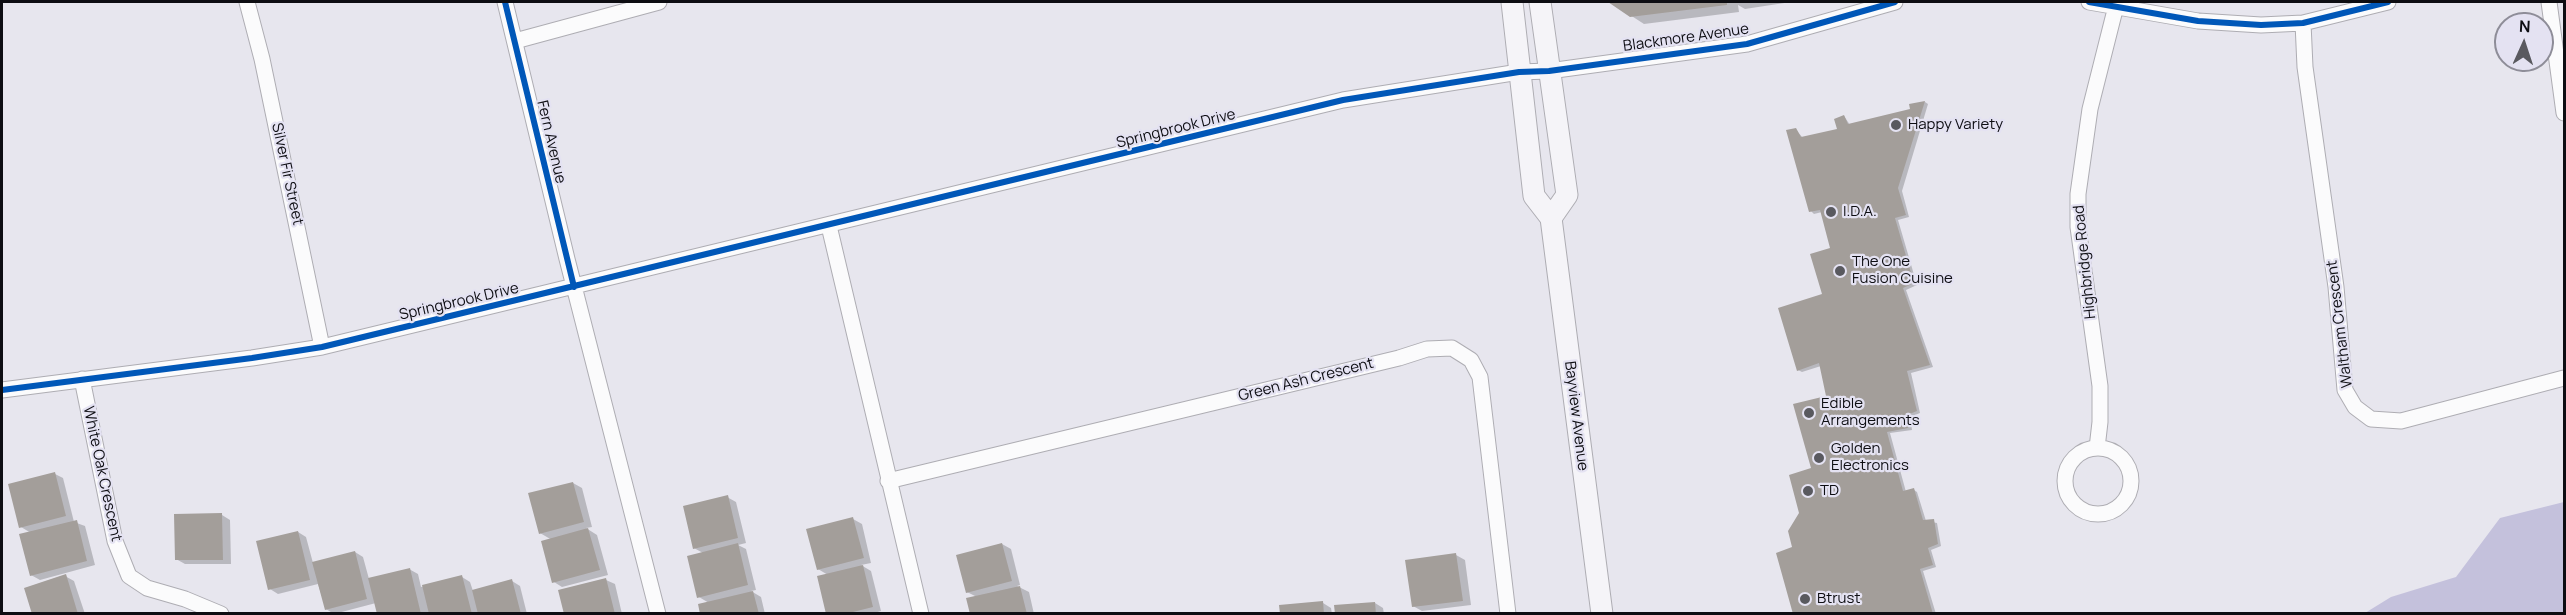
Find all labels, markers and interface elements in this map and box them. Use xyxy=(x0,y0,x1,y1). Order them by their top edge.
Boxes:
north arrow xyxy=(2494,12,2554,72)
text: N xyxy=(2519,15,2531,37)
street label: Blackmore Avenue xyxy=(1622,20,1750,56)
street label: Fern Avenue xyxy=(533,99,569,185)
street label: Springbrook Drive xyxy=(1115,105,1237,153)
place label: Happy Variety xyxy=(1908,116,2003,134)
marker: Happy Variety xyxy=(1889,118,1903,132)
street label: Silver Fir Street xyxy=(267,121,307,227)
place label: I.D.A. xyxy=(1843,203,1877,221)
street label: Highbridge Road xyxy=(2070,204,2100,320)
marker: I.D.A. xyxy=(1824,205,1838,219)
place label: The One Fusion Cuisine xyxy=(1852,253,1953,288)
street label: Waltham Crescent xyxy=(2323,259,2357,389)
marker: The One Fusion Cuisine xyxy=(1833,264,1847,278)
street label: Springbrook Drive xyxy=(397,279,521,325)
street label: Green Ash Crescent xyxy=(1237,355,1375,405)
street label: Bayview Avenue xyxy=(1560,360,1592,472)
place label: Edible Arrangements xyxy=(1821,395,1920,430)
street label: White Oak Crescent xyxy=(79,405,125,543)
marker: Edible Arrangements xyxy=(1802,406,1816,420)
place label: Golden Electronics xyxy=(1831,440,1909,475)
marker: Golden Electronics xyxy=(1812,451,1826,465)
place label: TD xyxy=(1820,482,1839,500)
marker: TD xyxy=(1801,484,1815,498)
place label: Btrust xyxy=(1817,590,1860,608)
marker: Btrust xyxy=(1798,592,1812,606)

